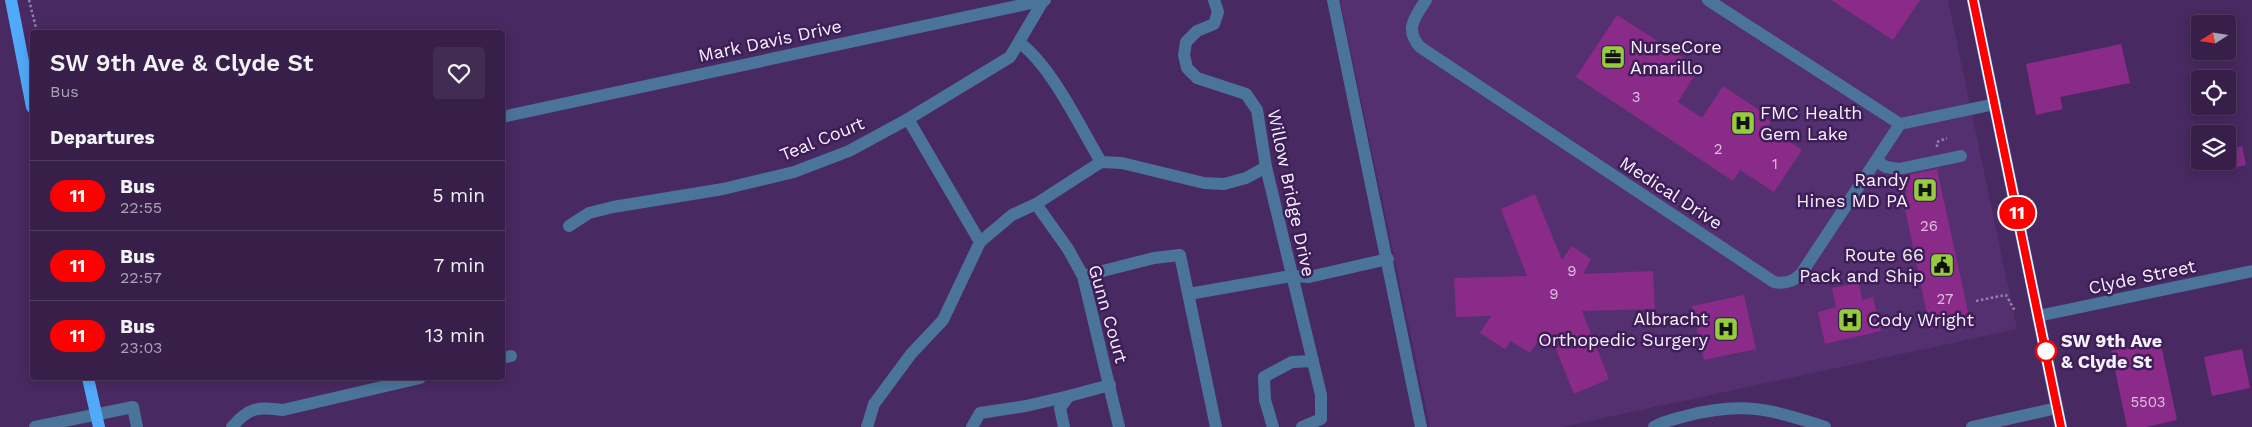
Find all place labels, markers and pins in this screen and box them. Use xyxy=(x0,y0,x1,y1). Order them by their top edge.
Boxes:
place label: NurseCore Amarillo xyxy=(1630,36,1722,78)
office icon: NurseCore Amarillo xyxy=(1600,44,1626,70)
place label: FMC Health Gem Lake xyxy=(1760,102,1862,144)
hospital icon: FMC Health Gem Lake xyxy=(1730,110,1756,136)
place label: Randy Hines MD PA xyxy=(1796,169,1909,211)
hospital icon: Randy Hines MD PA xyxy=(1912,177,1938,203)
place label: Route 66 Pack and Ship xyxy=(1799,244,1924,286)
public building icon: Route 66 Pack and Ship xyxy=(1929,252,1955,278)
hospital icon: Cody Wright xyxy=(1837,307,1863,333)
place label: Albracht Orthopedic Surgery xyxy=(1538,308,1709,350)
place label: Cody Wright xyxy=(1868,309,1975,330)
hospital icon: Albracht Orthopedic Surgery xyxy=(1713,316,1739,342)
place label: SW 9th Ave & Clyde St xyxy=(2061,330,2162,372)
marker: SW 9th Ave & Clyde St xyxy=(2035,340,2057,362)

